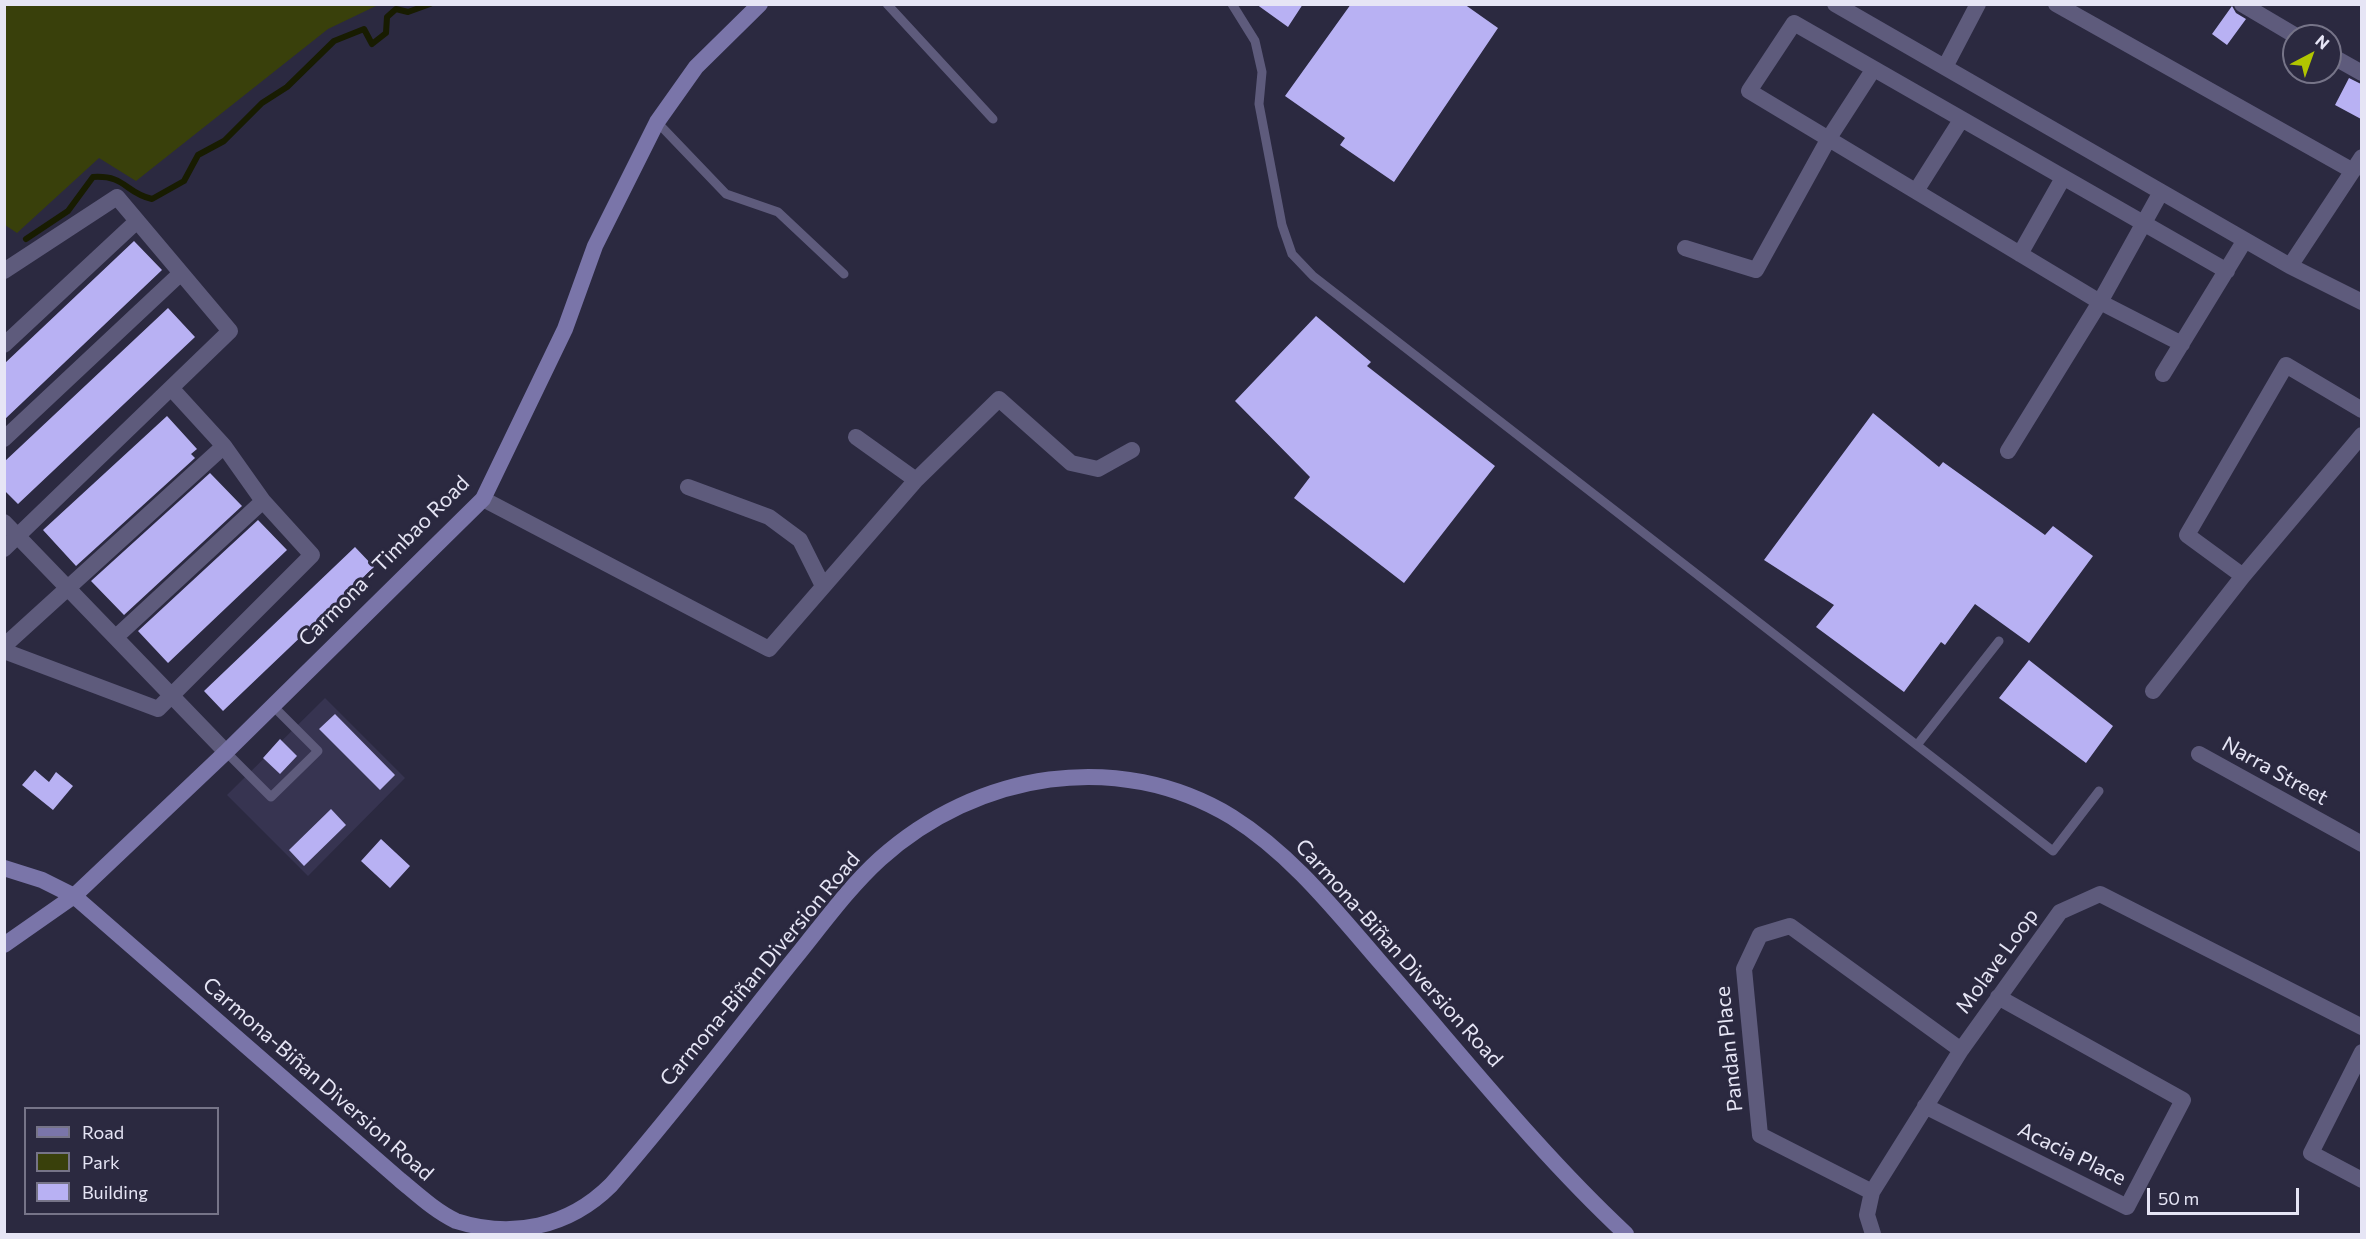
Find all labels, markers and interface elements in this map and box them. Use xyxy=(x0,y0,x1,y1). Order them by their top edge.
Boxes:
north arrow xyxy=(2282,24,2342,84)
text: N xyxy=(2312,30,2334,53)
street label: Carmona - Timbao Road xyxy=(294,471,474,651)
street label: Narra Street xyxy=(2217,731,2333,811)
street label: Carmona-Biñan Diversion Road xyxy=(1290,834,1508,1072)
street label: Carmona-Biñan Diversion Road xyxy=(655,847,865,1091)
street label: Molave Loop xyxy=(1950,904,2044,1018)
street label: Carmona-Biñan Diversion Road xyxy=(197,972,439,1186)
street label: Pandan Place xyxy=(1710,985,1748,1113)
legend xyxy=(24,1107,219,1215)
street label: Acacia Place xyxy=(2014,1117,2130,1191)
text: Road xyxy=(82,1121,124,1143)
text: Park xyxy=(82,1151,120,1173)
scale bar xyxy=(2150,1176,2302,1214)
text: Building xyxy=(82,1181,148,1203)
text: 50 m xyxy=(2158,1187,2199,1209)

